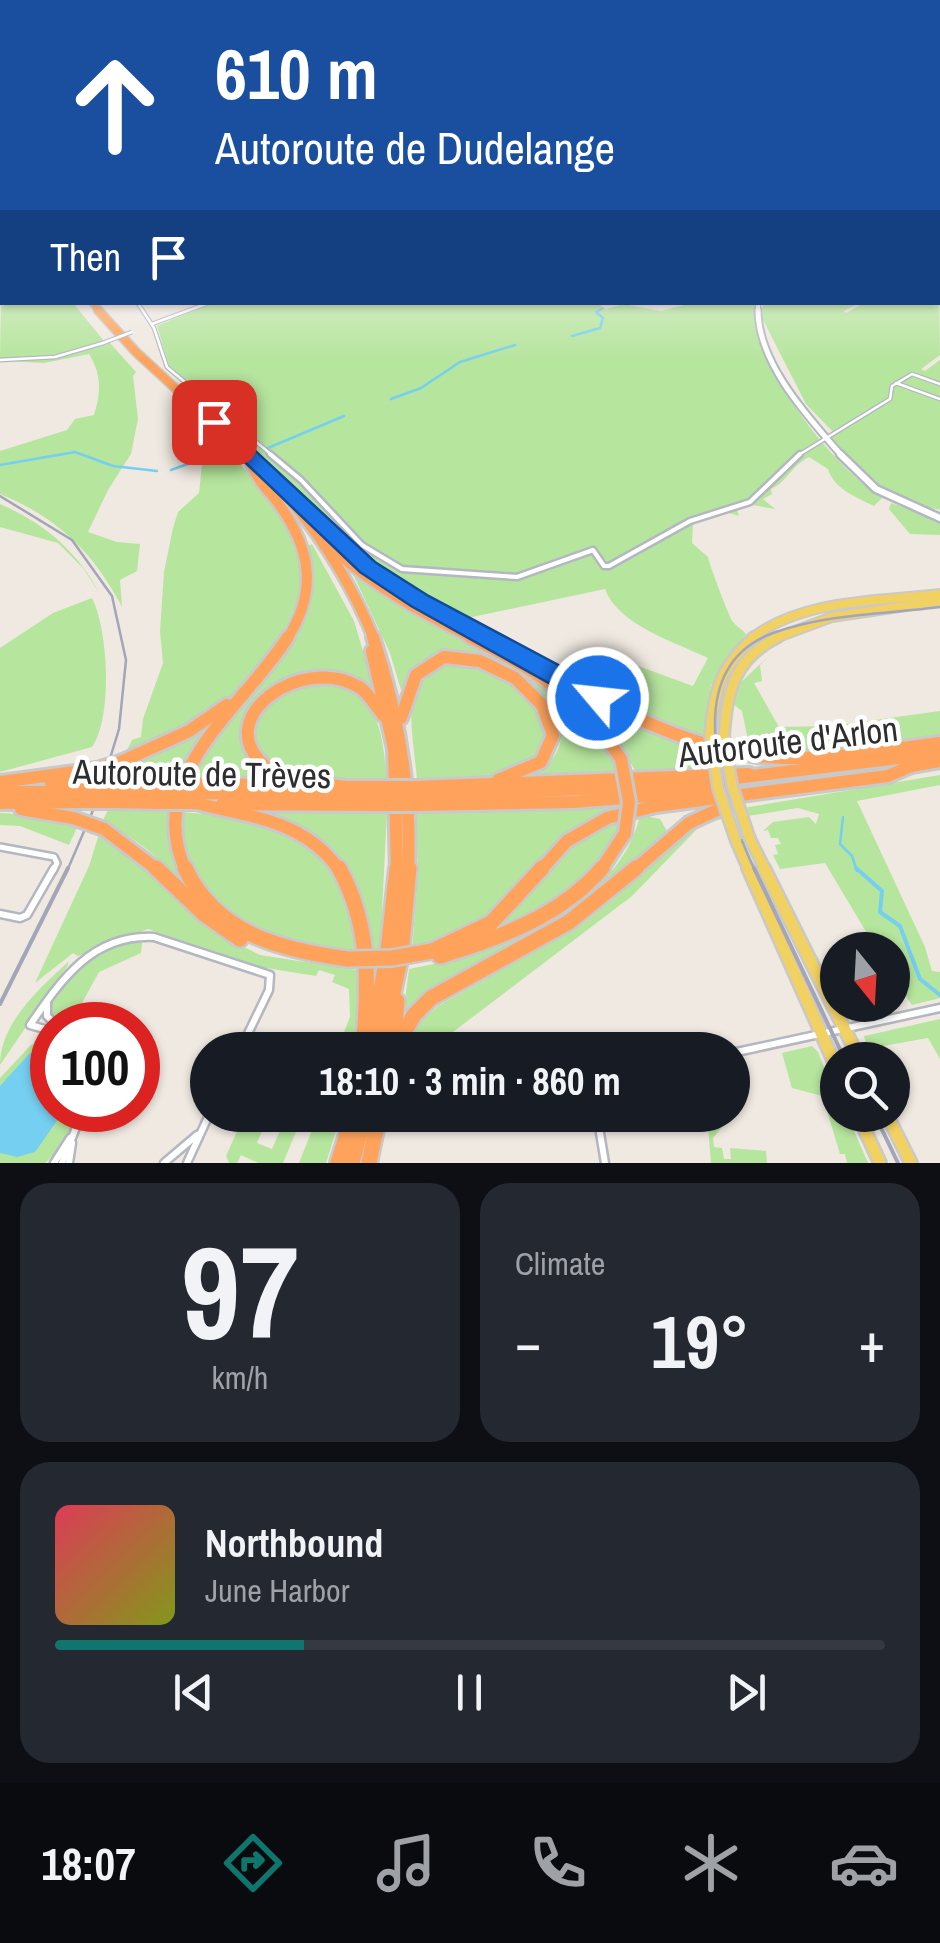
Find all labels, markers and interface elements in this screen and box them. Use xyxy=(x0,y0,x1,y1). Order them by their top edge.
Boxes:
text: 610 m xyxy=(215,27,378,121)
icon: ahead xyxy=(50,40,180,170)
text: Autoroute de Dudelange xyxy=(215,117,615,178)
icon: arrive xyxy=(141,230,196,285)
text: Then xyxy=(50,232,121,283)
pin xyxy=(172,380,257,465)
icon: arrive xyxy=(187,395,242,450)
position arrow xyxy=(546,646,650,750)
street label: Autoroute d'Arlon xyxy=(674,705,900,778)
street label: Autoroute de Trèves xyxy=(71,748,332,799)
north arrow xyxy=(820,932,910,1022)
map controls xyxy=(820,932,910,1132)
speed limit sign: 100 xyxy=(30,1002,160,1132)
button: search xyxy=(820,1042,910,1132)
text: 18:10 · 3 min · 860 m xyxy=(319,1056,621,1107)
text: 97 xyxy=(181,1203,299,1379)
text: Climate xyxy=(515,1242,605,1285)
text: 19° xyxy=(651,1290,749,1391)
text: − xyxy=(515,1305,541,1379)
text: + xyxy=(859,1305,885,1379)
text: km/h xyxy=(212,1356,268,1399)
text: Northbound xyxy=(205,1518,383,1569)
text: June Harbor xyxy=(205,1569,349,1612)
icon: previous xyxy=(166,1665,221,1720)
icon: pause xyxy=(442,1665,497,1720)
icon: next xyxy=(719,1665,774,1720)
icon: directions xyxy=(218,1828,288,1898)
icon: music xyxy=(371,1828,441,1898)
icon: phone xyxy=(523,1828,593,1898)
icon: climate xyxy=(676,1828,746,1898)
icon: car xyxy=(829,1828,899,1898)
text: 18:07 xyxy=(41,1833,136,1894)

